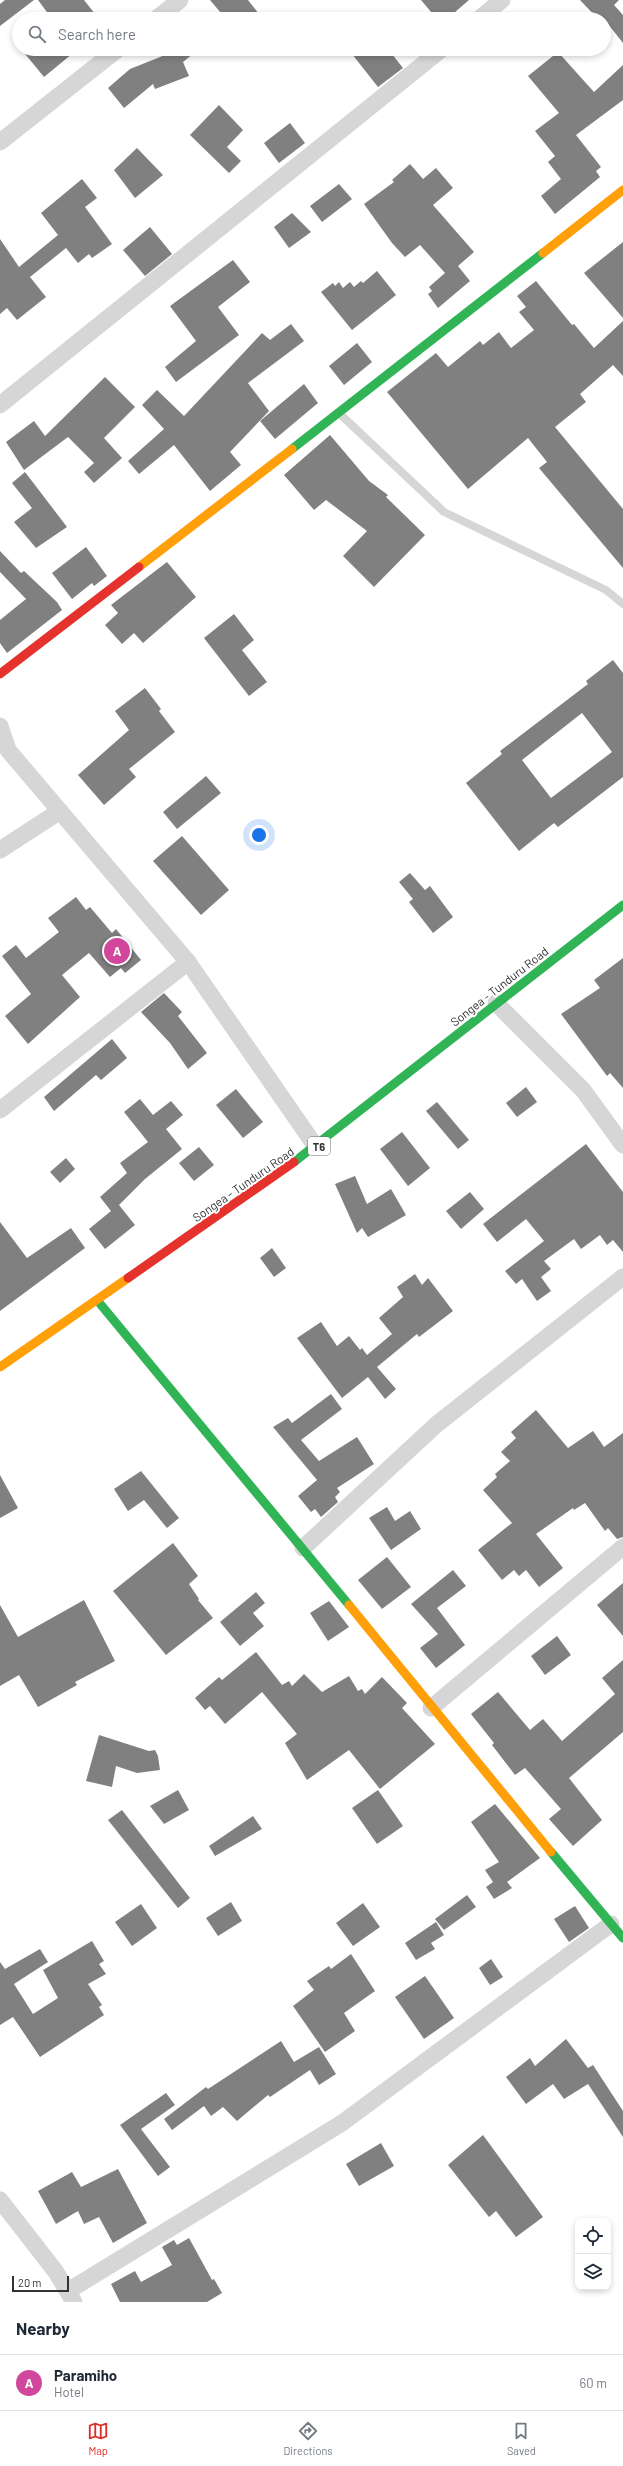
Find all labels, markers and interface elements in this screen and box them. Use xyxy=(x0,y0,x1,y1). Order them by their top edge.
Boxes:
search box xyxy=(12,12,611,56)
icon: search xyxy=(26,23,48,45)
text: Search here xyxy=(58,25,136,43)
your location xyxy=(249,825,269,845)
pin: A xyxy=(104,936,130,966)
street label: Songea - Tunduru Road xyxy=(447,943,551,1029)
road number: T6 xyxy=(308,1137,330,1155)
street label: Songea - Tunduru Road xyxy=(190,1144,296,1224)
map controls xyxy=(575,2218,611,2290)
button: locate xyxy=(575,2218,611,2254)
button: layers xyxy=(575,2254,611,2290)
scale bar xyxy=(12,2274,69,2293)
text: 20 m xyxy=(18,2276,41,2289)
text: Nearby xyxy=(16,2318,70,2338)
text: Paramiho xyxy=(54,2366,117,2384)
text: A xyxy=(25,2375,33,2391)
text: 60 m xyxy=(580,2375,607,2391)
text: Hotel xyxy=(54,2384,84,2400)
tab: Map xyxy=(87,2420,109,2457)
tab: Directions xyxy=(283,2420,333,2457)
tab: Saved xyxy=(507,2420,536,2457)

